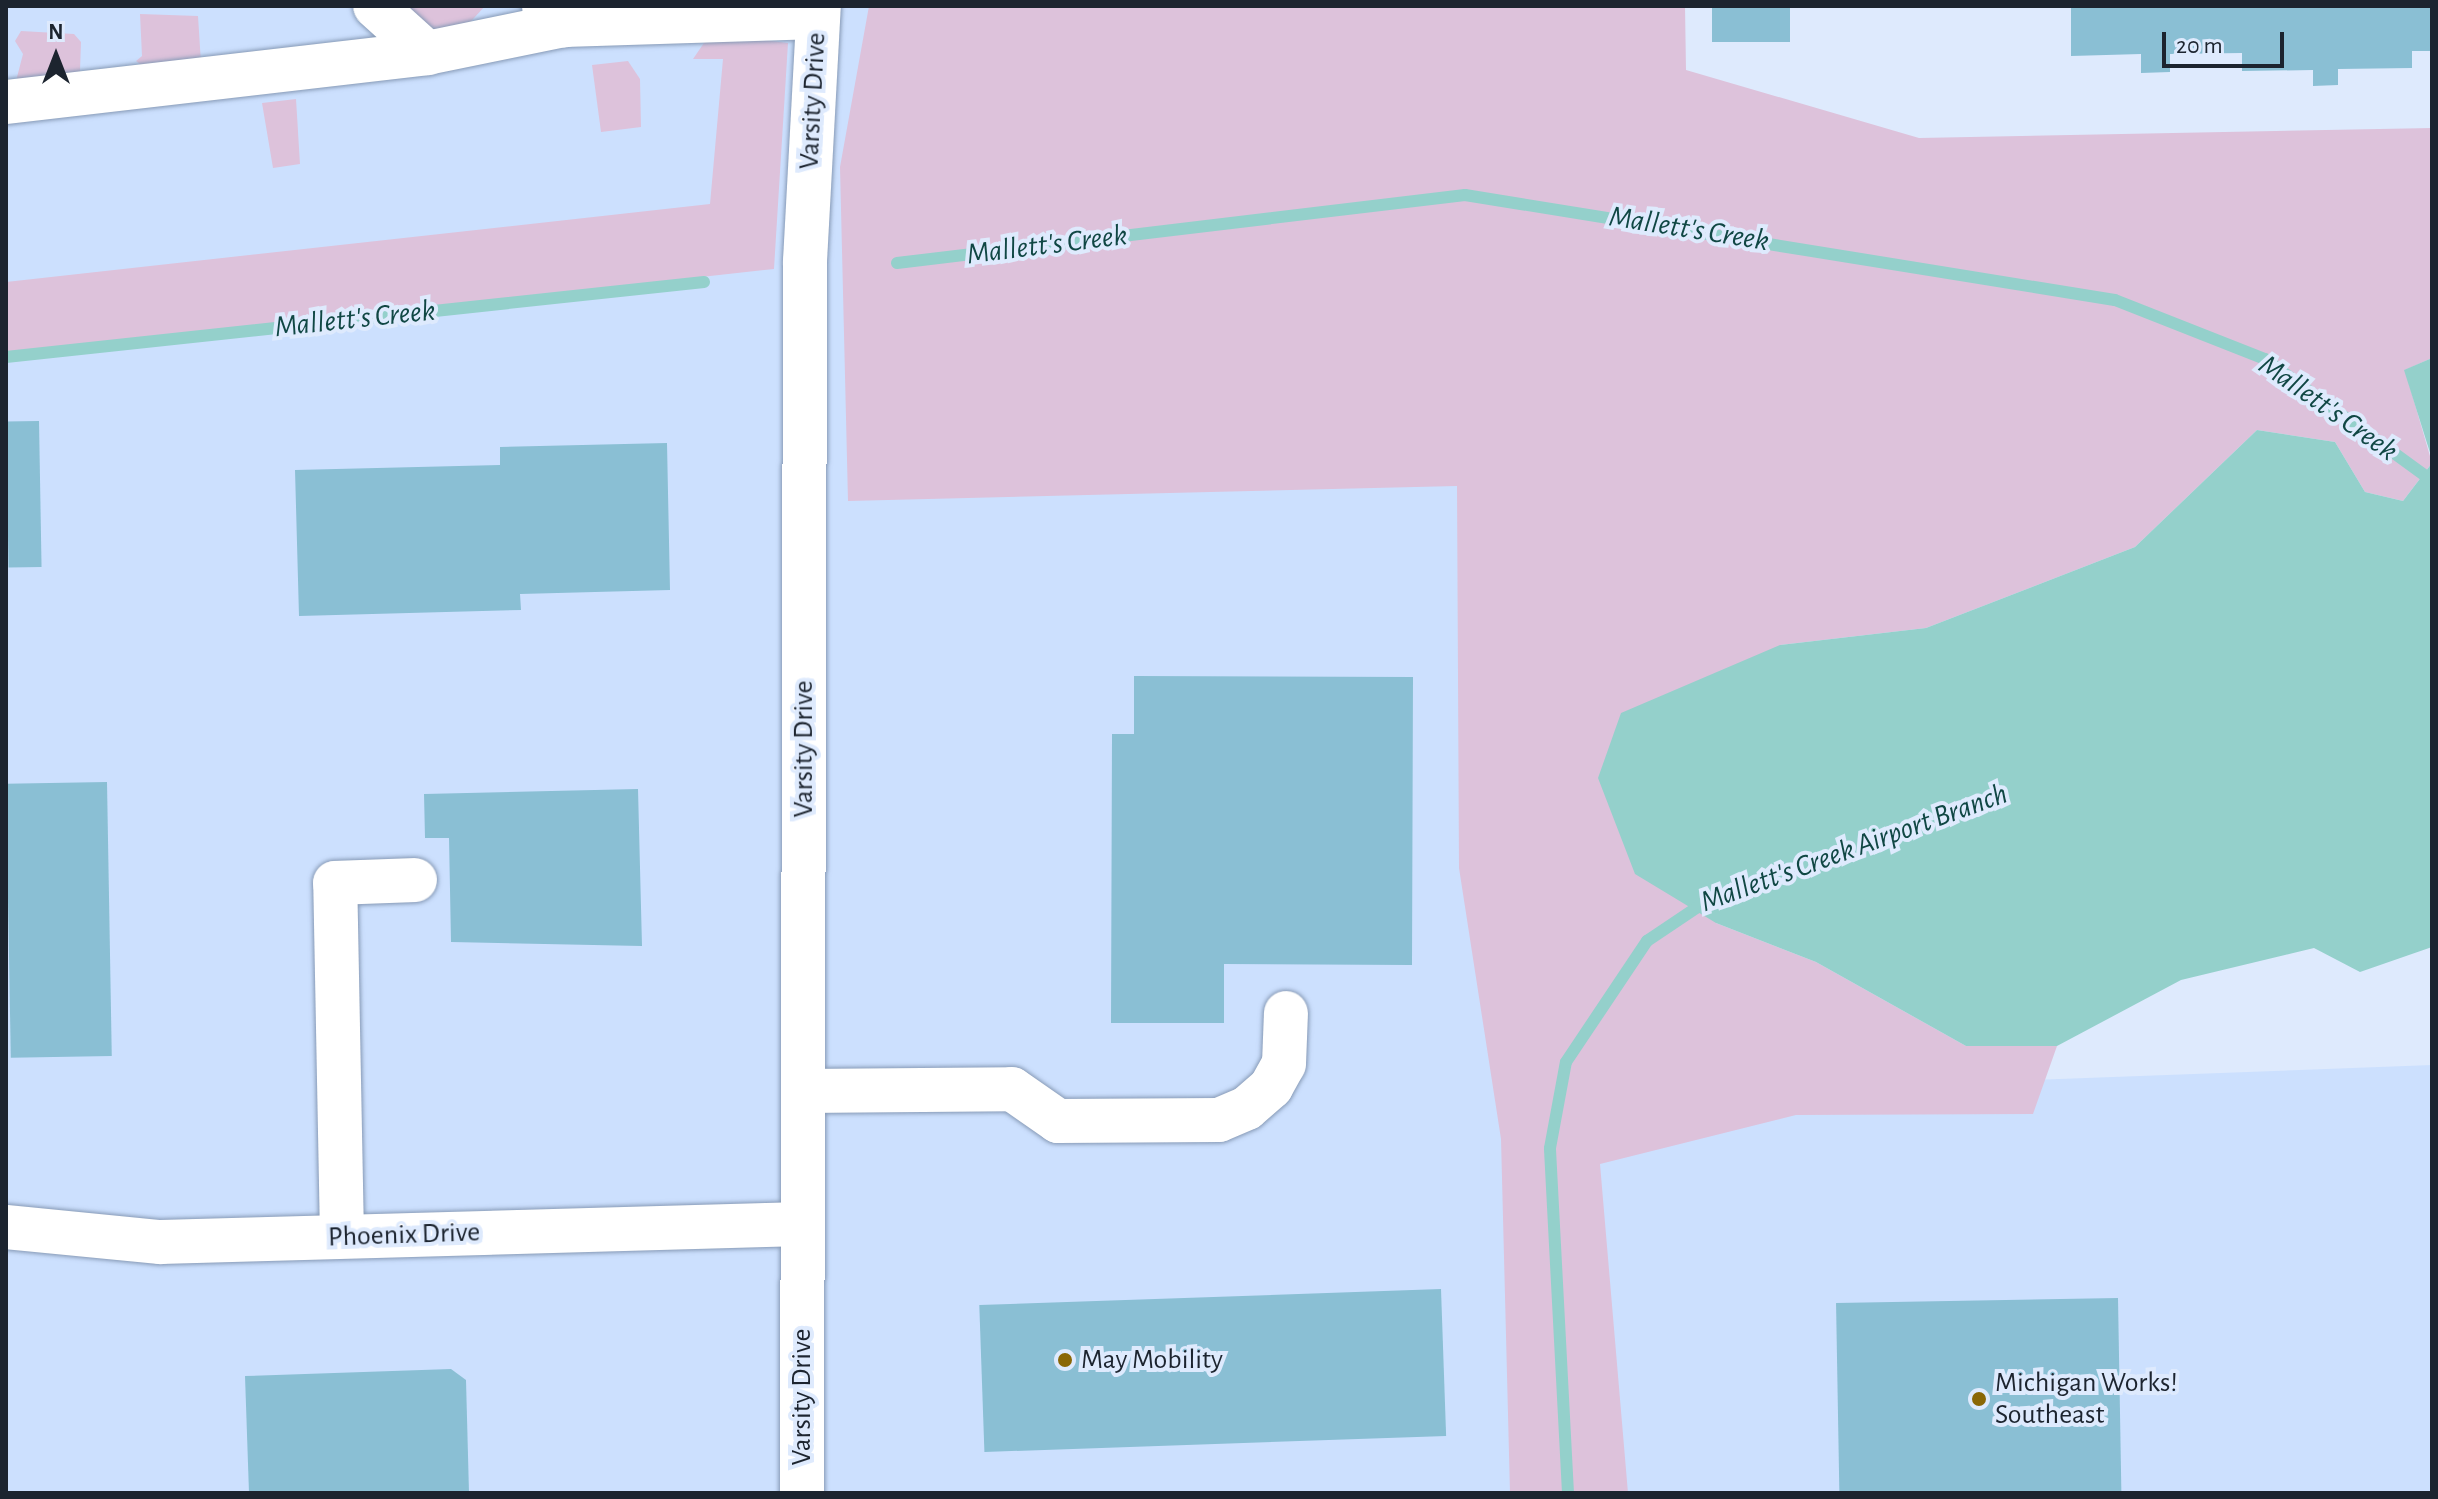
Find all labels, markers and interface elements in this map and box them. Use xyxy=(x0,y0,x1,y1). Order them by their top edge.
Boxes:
north arrow xyxy=(16,16,96,96)
scale bar xyxy=(2166,16,2288,66)
text: N xyxy=(48,21,64,43)
street label: Varsity Drive xyxy=(793,32,833,170)
text: 20 m xyxy=(2176,34,2223,58)
water label: Mallett's Creek xyxy=(1607,199,1771,259)
water label: Mallett's Creek xyxy=(965,217,1129,273)
water label: Mallett's Creek xyxy=(273,293,437,345)
water label: Mallett's Creek xyxy=(2252,347,2404,469)
street label: Varsity Drive xyxy=(787,681,821,817)
water label: Mallett's Creek Airport Branch xyxy=(1696,776,2012,920)
street label: Phoenix Drive xyxy=(327,1216,481,1254)
street label: Varsity Drive xyxy=(785,1329,819,1465)
place label: May Mobility xyxy=(1081,1343,1223,1377)
marker: May Mobility xyxy=(1056,1351,1074,1369)
place label: Michigan Works! Southeast xyxy=(1995,1366,2178,1432)
marker: Michigan Works! Southeast xyxy=(1970,1390,1988,1408)

